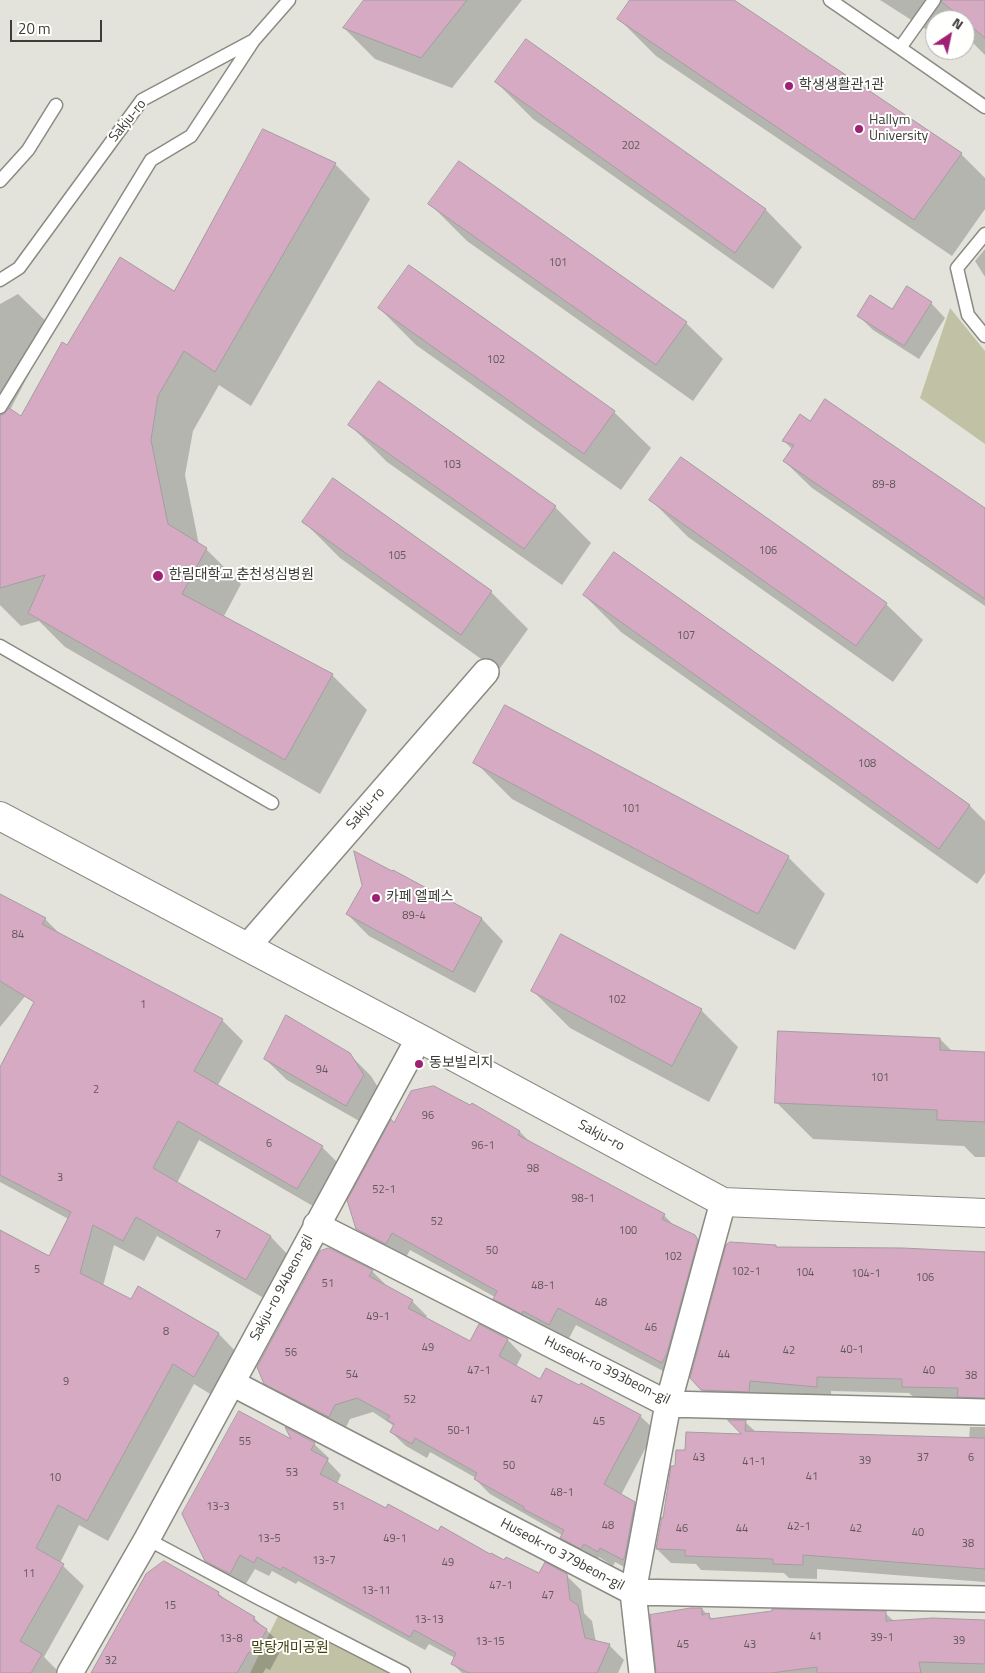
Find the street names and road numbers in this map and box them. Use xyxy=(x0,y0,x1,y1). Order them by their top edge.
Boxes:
street label: Sakju-ro xyxy=(106,96,150,146)
street label: Sakju-ro xyxy=(343,785,389,833)
street label: Sakju-ro xyxy=(575,1117,627,1155)
street label: Sakju-ro 94beon-gil xyxy=(247,1232,317,1344)
street label: Huseok-ro 393beon-gil xyxy=(541,1333,673,1409)
street label: Huseok-ro 379beon-gil xyxy=(497,1515,627,1595)

